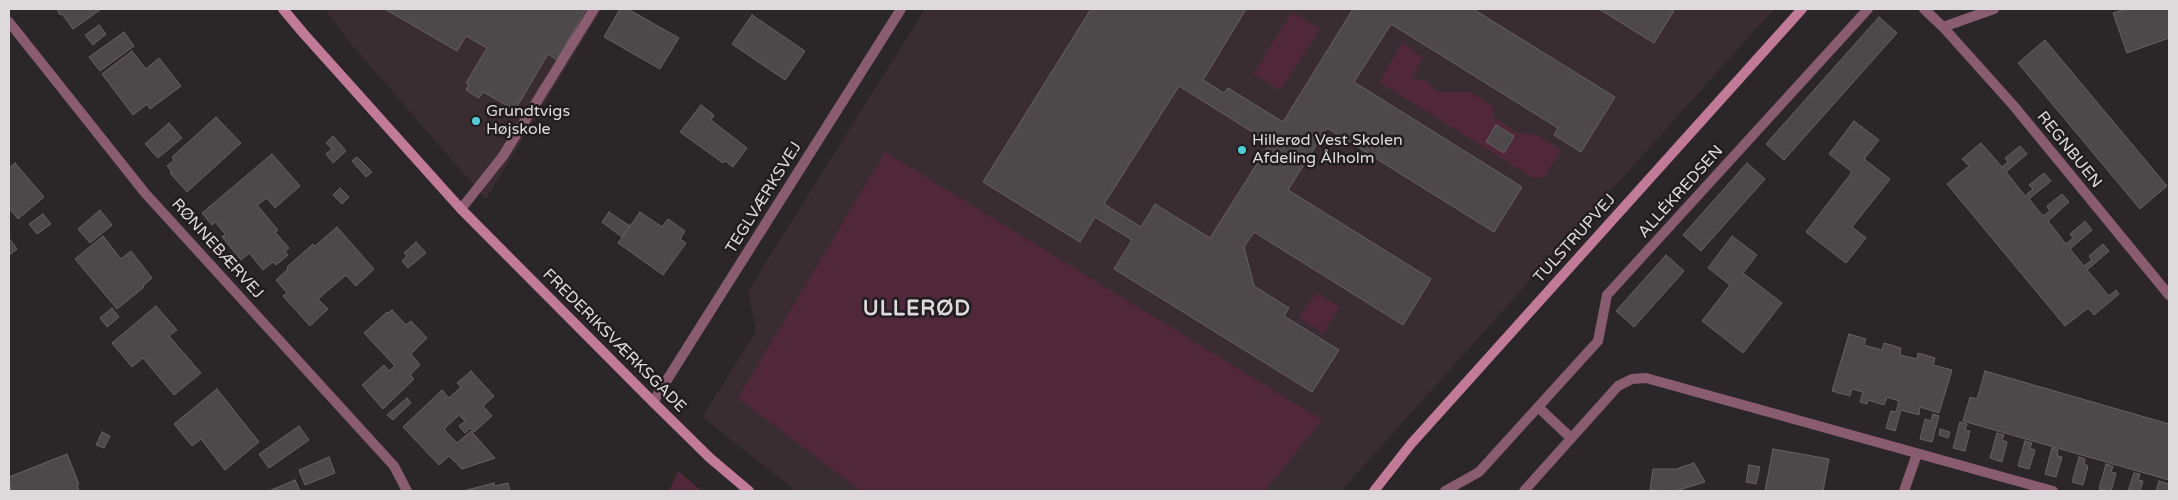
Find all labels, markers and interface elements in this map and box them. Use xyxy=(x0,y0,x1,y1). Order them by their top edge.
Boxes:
place label: Grundtvigs Højskole xyxy=(486,102,570,140)
street label: REGNBUEN xyxy=(2032,108,2106,192)
marker: Grundtvigs Højskole xyxy=(470,115,482,127)
place label: Hillerød Vest Skolen Afdeling Ålholm xyxy=(1252,131,1403,169)
street label: TEGLVÆRKSVEJ xyxy=(722,139,806,257)
street label: ALLÉKREDSEN xyxy=(1634,142,1728,242)
marker: Hillerød Vest Skolen Afdeling Ålholm xyxy=(1236,144,1248,156)
street label: TULSTRUPVEJ xyxy=(1530,191,1620,287)
street label: RØNNEBÆRVEJ xyxy=(167,195,267,303)
street label: FREDERIKSVÆRKSGADE xyxy=(538,265,690,417)
district label: ULLERØD xyxy=(862,296,972,322)

